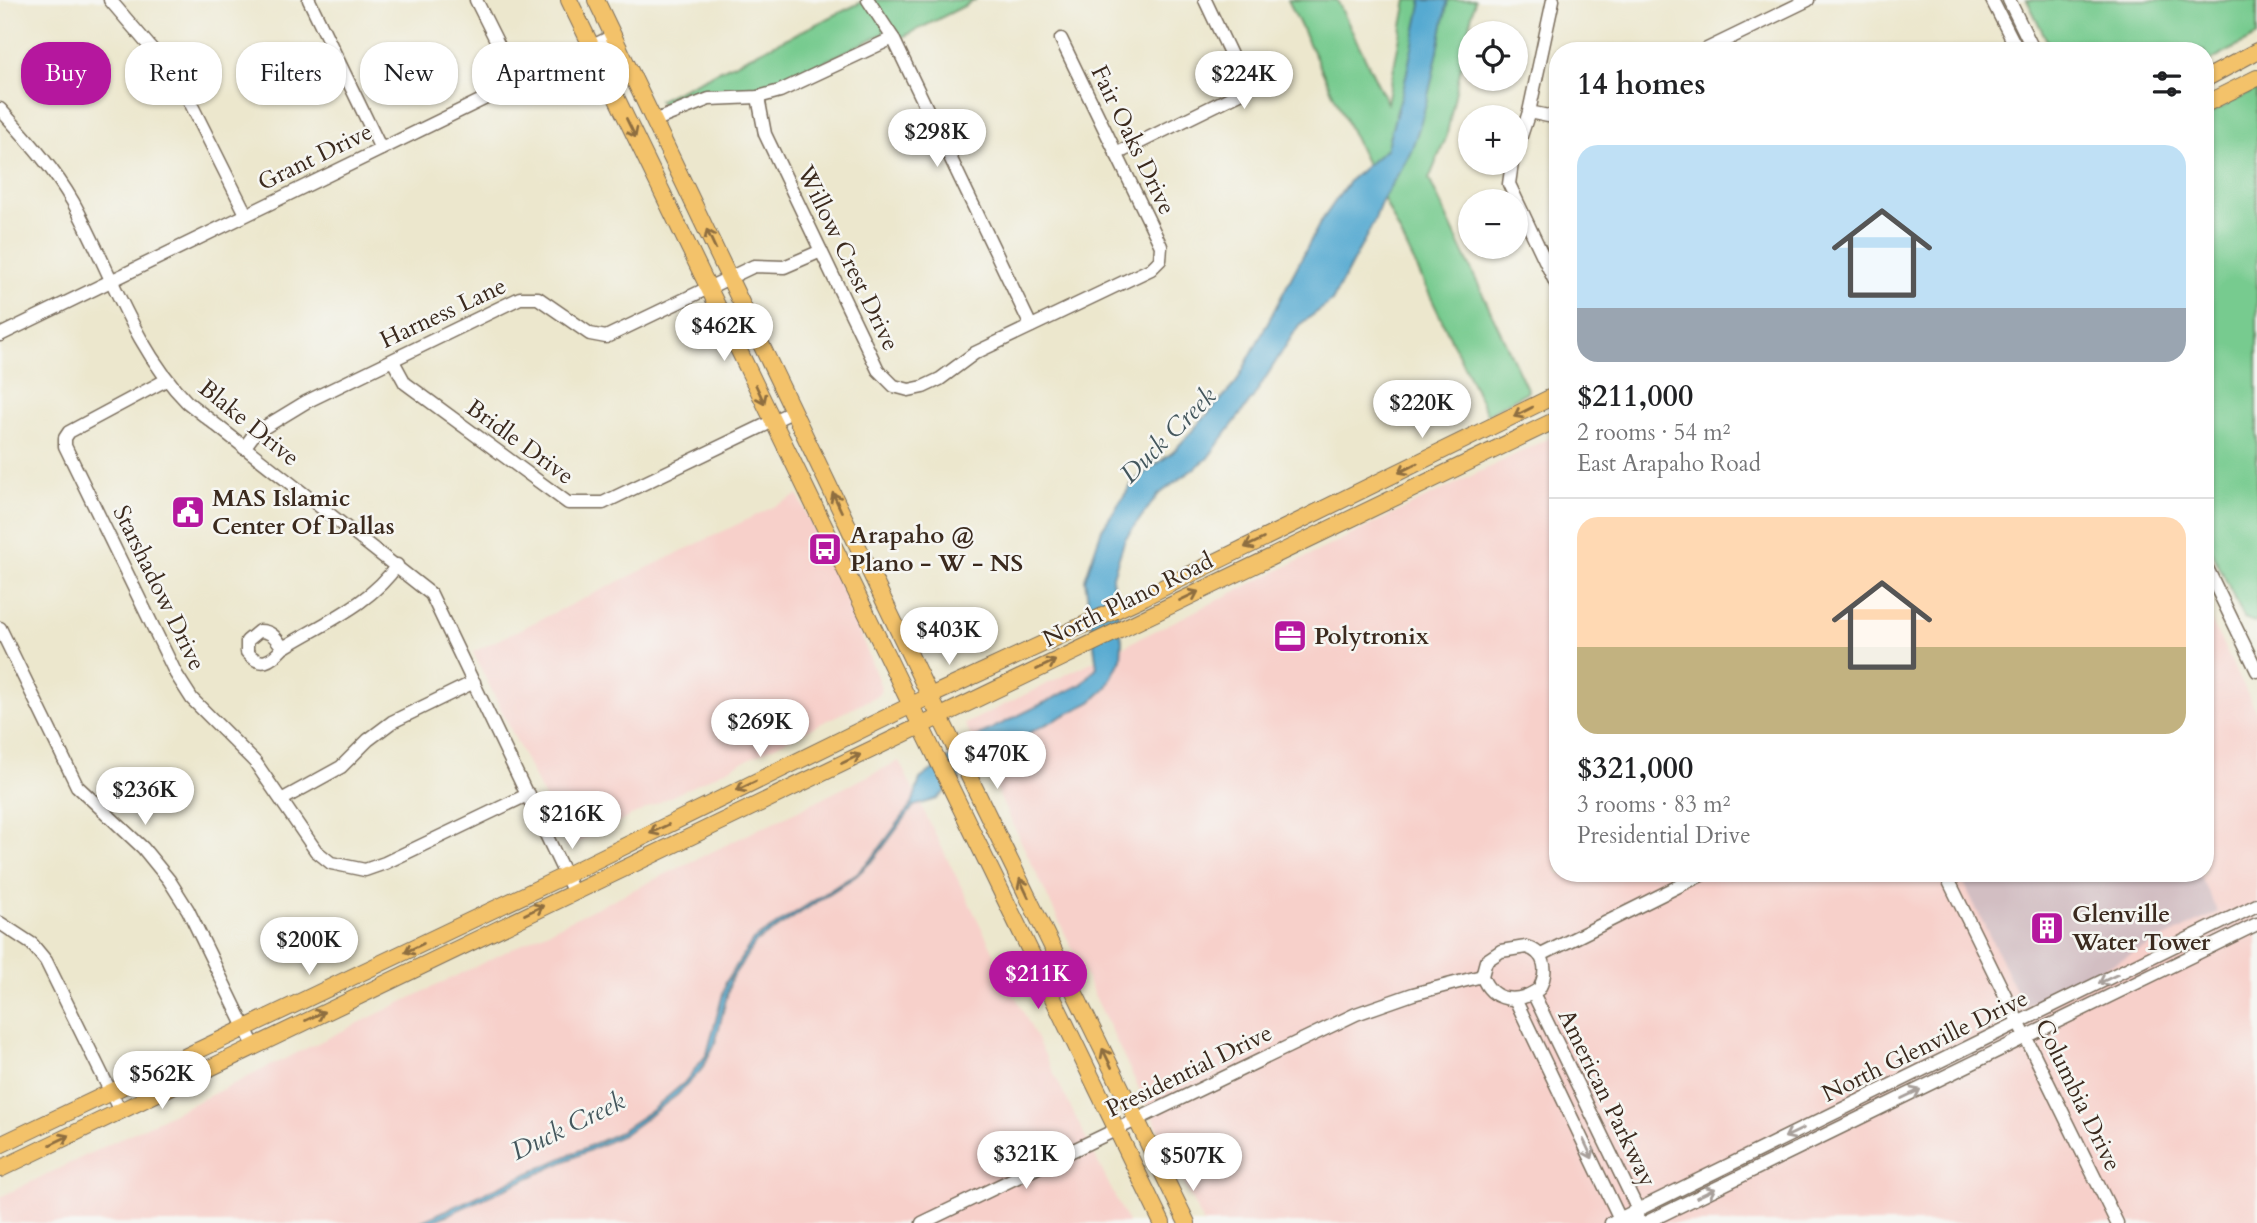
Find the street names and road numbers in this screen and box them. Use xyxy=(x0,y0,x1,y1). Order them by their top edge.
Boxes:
street label: Fair Oaks Drive xyxy=(1083,60,1183,220)
street label: Grant Drive xyxy=(252,115,378,199)
street label: Willow Crest Drive xyxy=(788,159,907,356)
street label: Harness Lane xyxy=(375,269,511,357)
street label: Blake Drive xyxy=(192,372,306,474)
street label: Bridle Drive xyxy=(459,392,581,492)
street label: Starshadow Drive xyxy=(105,500,213,676)
street label: North Plano Road xyxy=(1037,544,1219,656)
street label: North Glenville Drive xyxy=(1816,982,2034,1110)
street label: American Parkway xyxy=(1550,1004,1664,1193)
street label: Columbia Drive xyxy=(2027,1013,2129,1177)
street label: Presidential Drive xyxy=(1100,1016,1278,1126)

